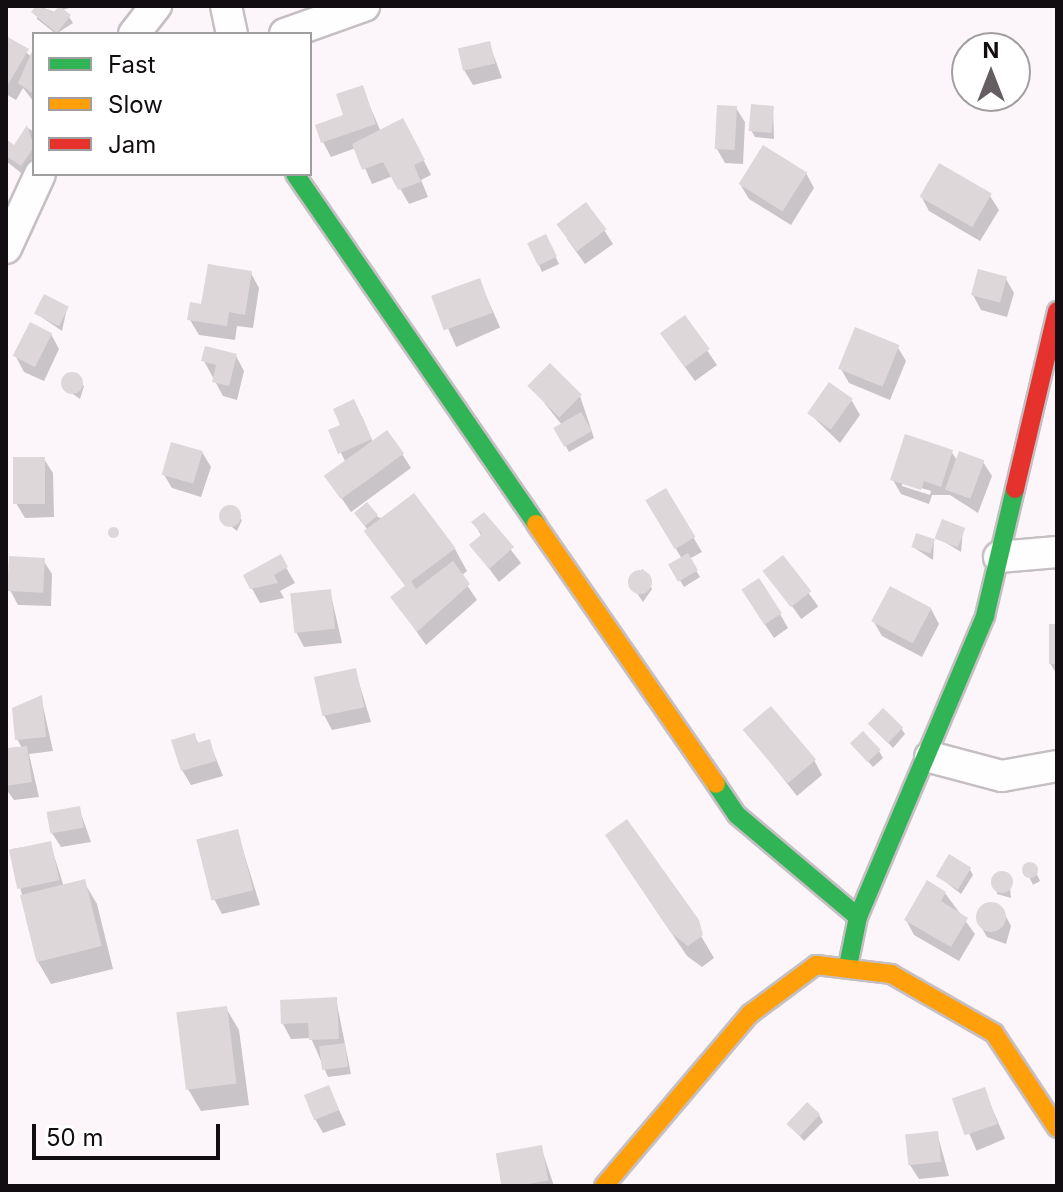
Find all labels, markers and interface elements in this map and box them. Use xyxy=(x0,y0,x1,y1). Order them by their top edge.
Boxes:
legend xyxy=(32,32,312,176)
north arrow xyxy=(951,32,1031,112)
text: N xyxy=(983,37,999,63)
text: Fast xyxy=(108,50,156,79)
text: Slow xyxy=(108,90,163,119)
text: Jam xyxy=(108,130,156,159)
scale bar xyxy=(36,1108,224,1158)
text: 50 m xyxy=(46,1123,104,1152)

